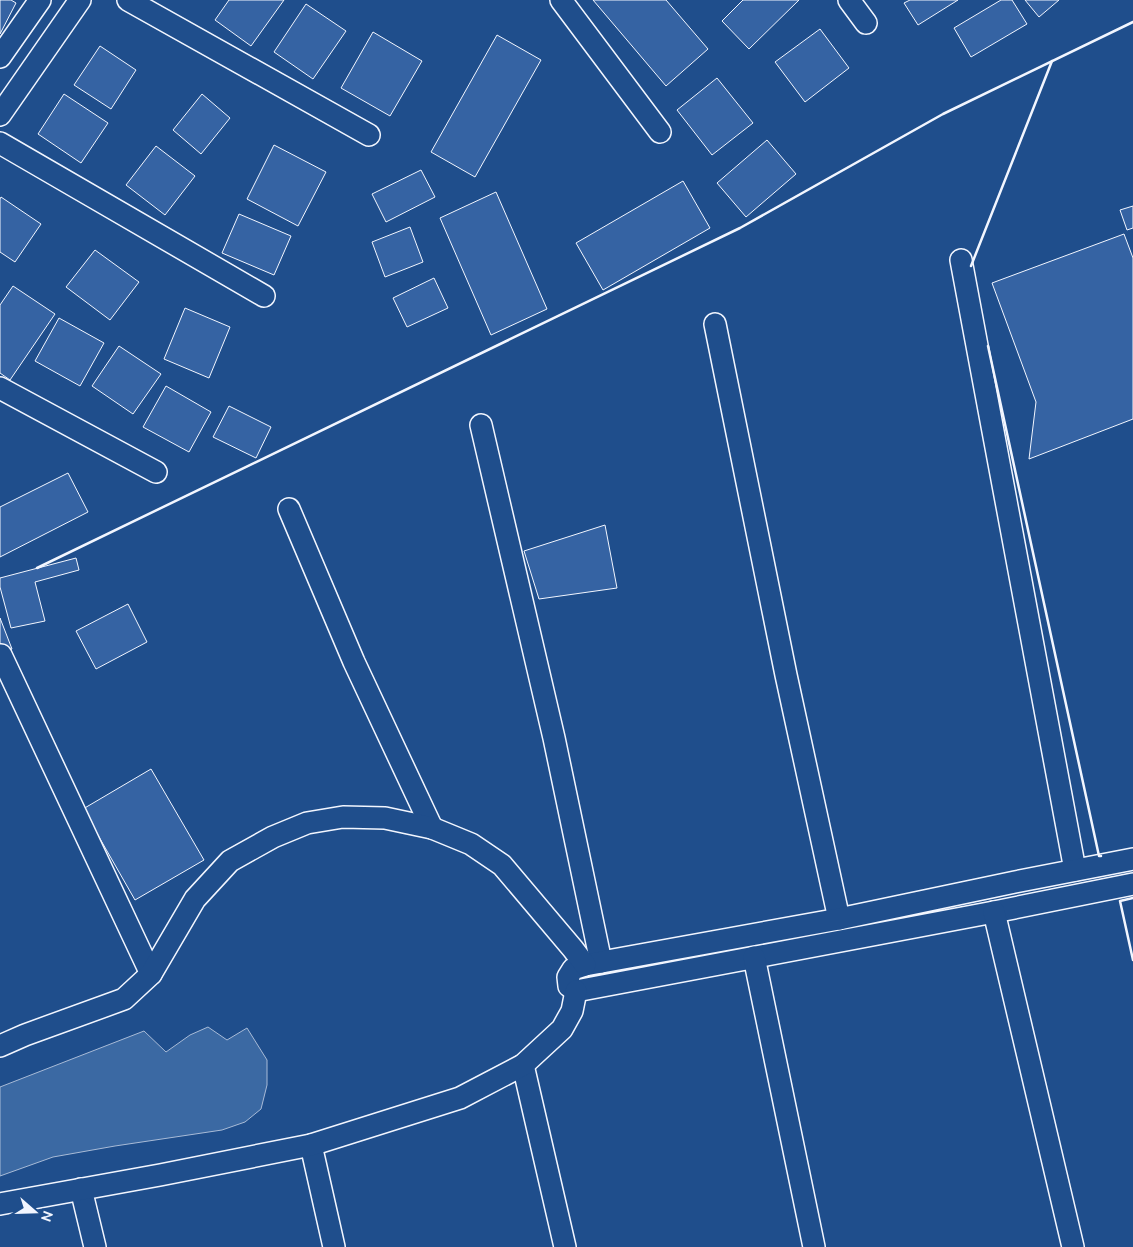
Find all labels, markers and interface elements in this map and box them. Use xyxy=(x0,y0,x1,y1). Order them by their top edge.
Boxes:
north arrow xyxy=(10,1187,60,1237)
text: N xyxy=(38,1209,57,1224)

